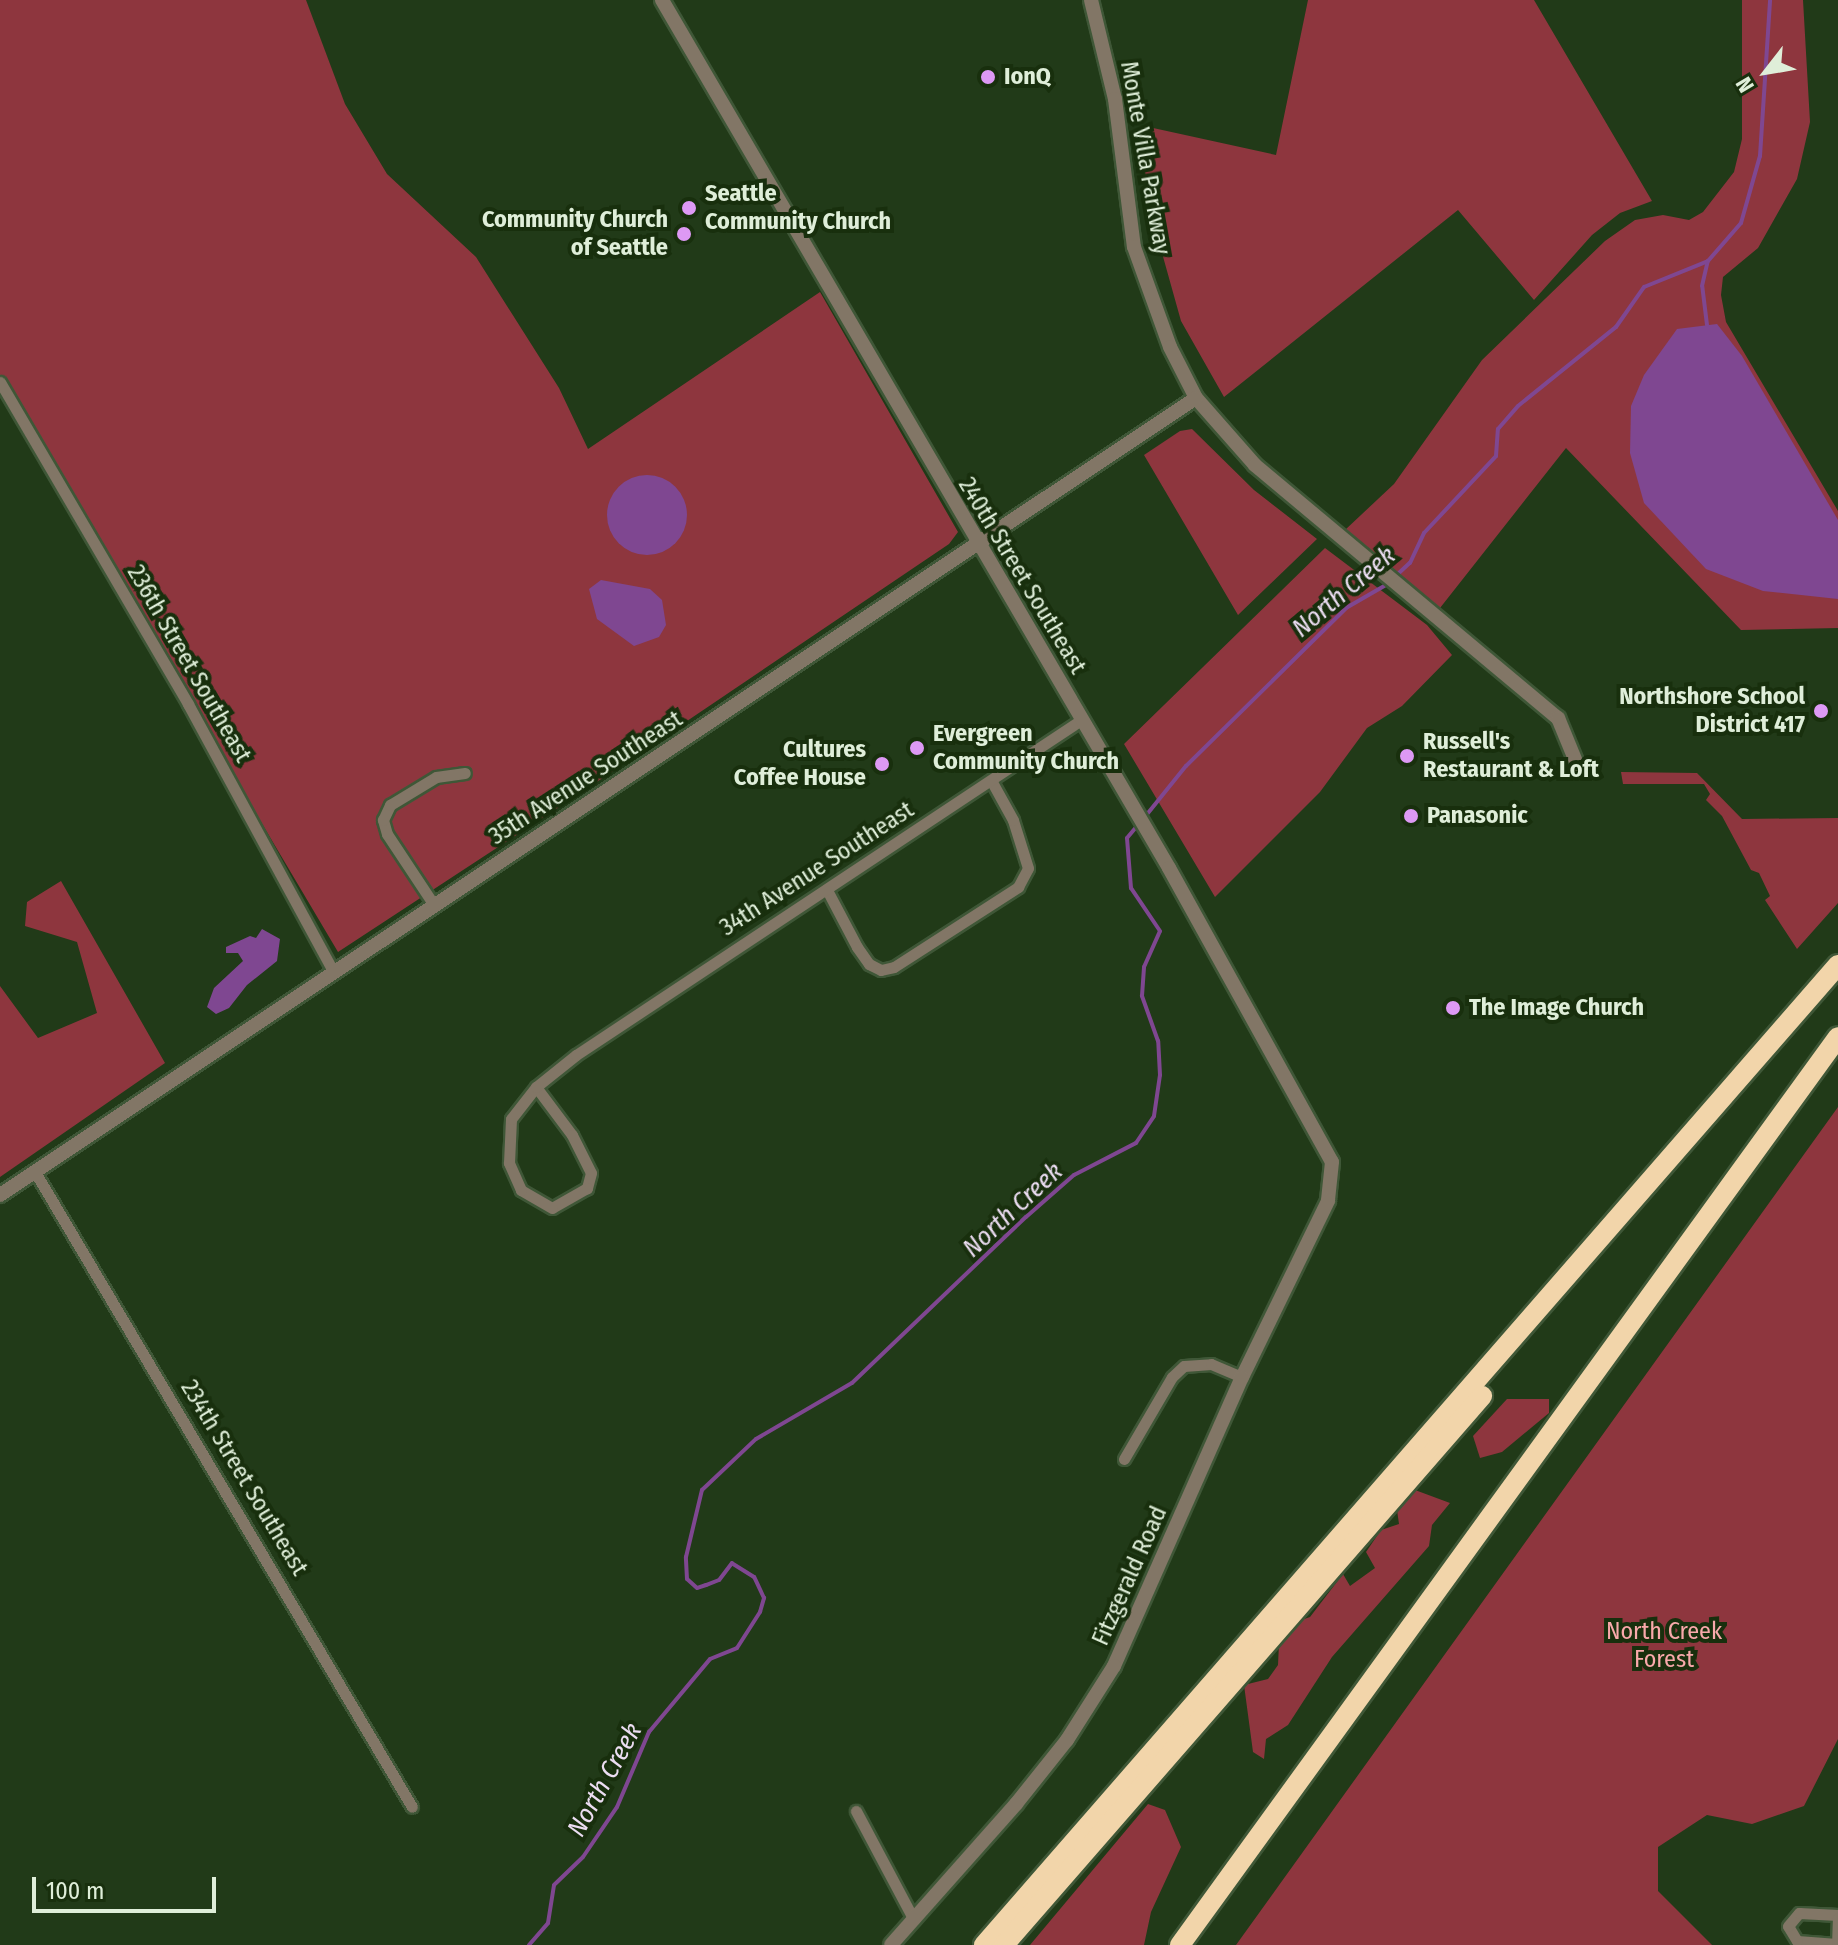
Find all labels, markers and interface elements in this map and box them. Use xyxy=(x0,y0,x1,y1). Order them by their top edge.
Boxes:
north arrow xyxy=(1726,32,1806,112)
street label: Monte Villa Parkway xyxy=(1114,59,1176,257)
place label: IonQ xyxy=(1004,63,1051,91)
marker: IonQ xyxy=(979,68,997,86)
text: N xyxy=(1730,72,1760,97)
place label: Seattle Community Church xyxy=(705,180,891,236)
marker: Seattle Community Church xyxy=(680,199,698,217)
place label: Community Church of Seattle xyxy=(482,206,668,262)
marker: Community Church of Seattle xyxy=(675,225,693,243)
street label: 240th Street Southeast xyxy=(952,473,1092,679)
water label: North Creek xyxy=(1286,540,1402,644)
street label: 236th Street Southeast xyxy=(121,560,257,768)
place label: Northshore School District 417 xyxy=(1619,683,1805,739)
marker: Northshore School District 417 xyxy=(1812,702,1830,720)
street label: 35th Avenue Southeast xyxy=(484,705,688,851)
place label: Evergreen Community Church xyxy=(933,720,1119,776)
place label: Russell's Restaurant & Loft xyxy=(1423,728,1599,784)
place label: Cultures Coffee House xyxy=(734,736,866,792)
marker: Evergreen Community Church xyxy=(908,739,926,757)
marker: Russell's Restaurant & Loft xyxy=(1398,747,1416,765)
marker: Cultures Coffee House xyxy=(873,755,891,773)
street label: 34th Avenue Southeast xyxy=(715,796,919,942)
place label: Panasonic xyxy=(1427,802,1528,830)
marker: Panasonic xyxy=(1402,807,1420,825)
place label: The Image Church xyxy=(1469,994,1644,1022)
marker: The Image Church xyxy=(1444,999,1462,1017)
water label: North Creek xyxy=(957,1156,1069,1264)
street label: 234th Street Southeast xyxy=(174,1375,314,1581)
street label: Fitzgerald Road xyxy=(1086,1502,1174,1650)
park label: North Creek Forest xyxy=(1606,1618,1722,1674)
water label: North Creek xyxy=(561,1718,649,1842)
scale bar xyxy=(36,1861,220,1911)
text: 100 m xyxy=(46,1877,104,1905)

